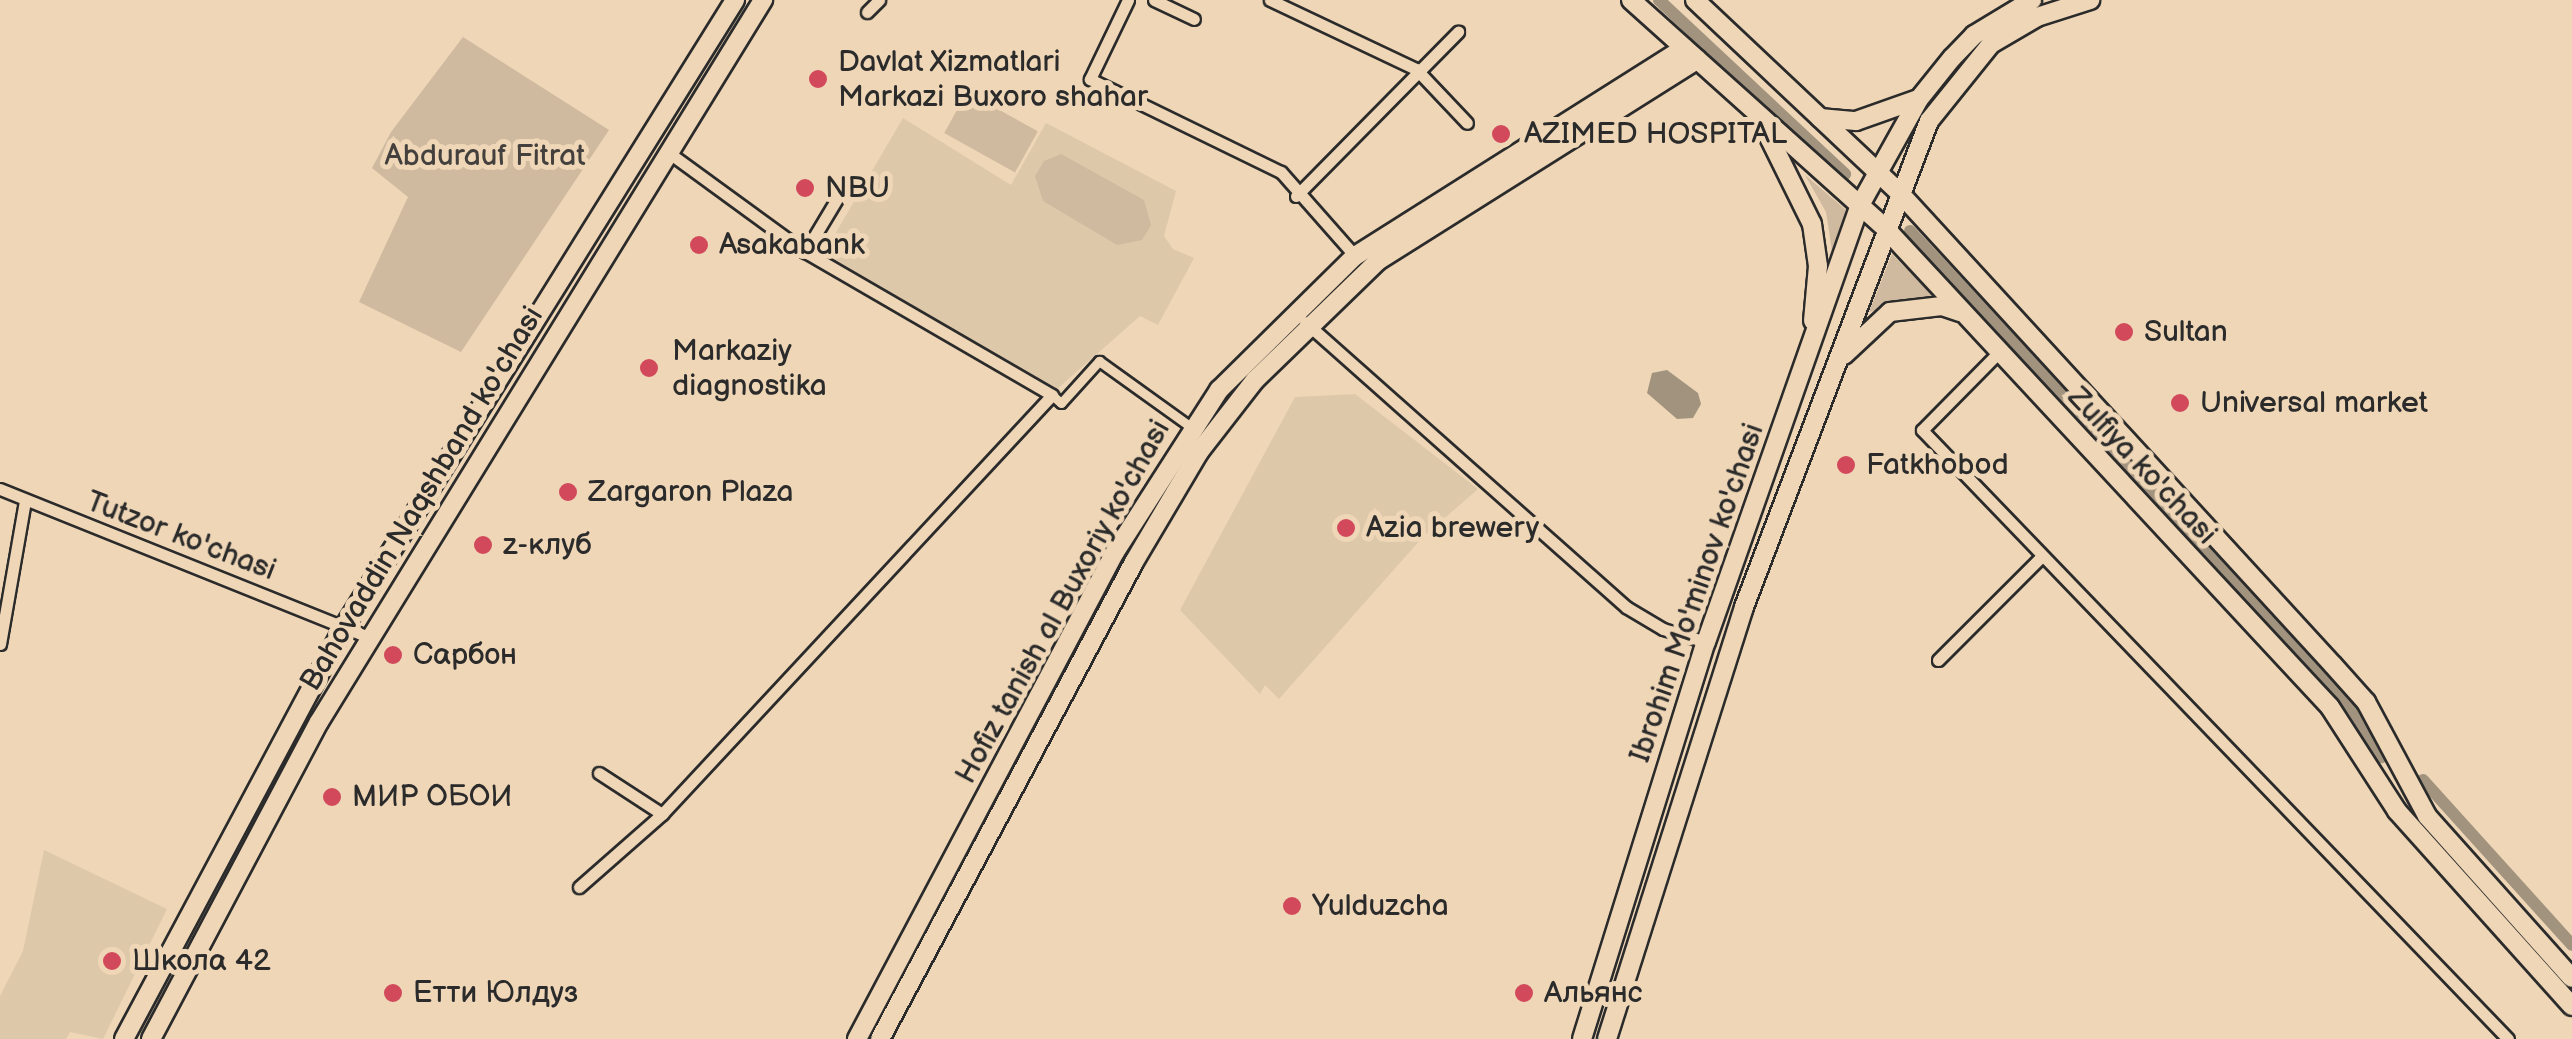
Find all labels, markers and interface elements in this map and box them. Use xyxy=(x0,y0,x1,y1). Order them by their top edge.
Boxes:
place label: Davlat Xizmatlari Markazi Buxoro shahar xyxy=(838,44,1148,114)
marker: Davlat Xizmatlari Markazi Buxoro shahar xyxy=(807,68,829,90)
place label: AZIMED HOSPITAL xyxy=(1524,116,1787,152)
marker: AZIMED HOSPITAL xyxy=(1488,121,1514,147)
park label: Abdurauf Fitrat xyxy=(385,138,585,174)
place label: NBU xyxy=(825,170,890,206)
marker: NBU xyxy=(794,177,816,199)
place label: Asakabank xyxy=(719,227,865,263)
marker: Asakabank xyxy=(688,234,710,256)
street label: Bahovaddin Naqshband ko'chasi xyxy=(293,300,551,698)
place label: Sultan xyxy=(2144,314,2228,350)
marker: Sultan xyxy=(2113,321,2135,343)
place label: Markaziy diagnostika xyxy=(672,333,827,404)
marker: Markaziy diagnostika xyxy=(636,355,662,381)
street label: Zulfiya ko'chasi xyxy=(2060,380,2224,552)
place label: Universal market xyxy=(2200,385,2428,421)
marker: Universal market xyxy=(2169,392,2191,414)
street label: Hofiz tanish al Buxoriy ko'chasi xyxy=(947,413,1179,791)
street label: Ibrohim Mo'minov ko'chasi xyxy=(1622,419,1772,767)
place label: Fatkhobod xyxy=(1866,447,2009,483)
marker: Fatkhobod xyxy=(1835,454,1857,476)
place label: Zargaron Plaza xyxy=(588,474,794,510)
marker: Zargaron Plaza xyxy=(557,481,579,503)
street label: Tutzor ko'chasi xyxy=(81,483,281,589)
place label: Azia brewery xyxy=(1366,510,1539,546)
marker: Azia brewery xyxy=(1335,517,1357,539)
place label: z-клуб xyxy=(503,527,592,563)
marker: z-клуб xyxy=(472,534,494,556)
place label: Сарбон xyxy=(413,637,517,673)
marker: Сарбон xyxy=(382,644,404,666)
place label: МИР ОБОИ xyxy=(352,779,512,815)
marker: МИР ОБОИ xyxy=(321,786,343,808)
place label: Yulduzcha xyxy=(1312,888,1449,924)
marker: Yulduzcha xyxy=(1281,895,1303,917)
place label: Школа 42 xyxy=(132,943,271,979)
marker: Школа 42 xyxy=(101,950,123,972)
place label: Етти Юлдуз xyxy=(413,975,578,1011)
place label: Альянс xyxy=(1544,975,1642,1011)
marker: Етти Юлдуз xyxy=(382,982,404,1004)
marker: Альянс xyxy=(1513,982,1535,1004)

